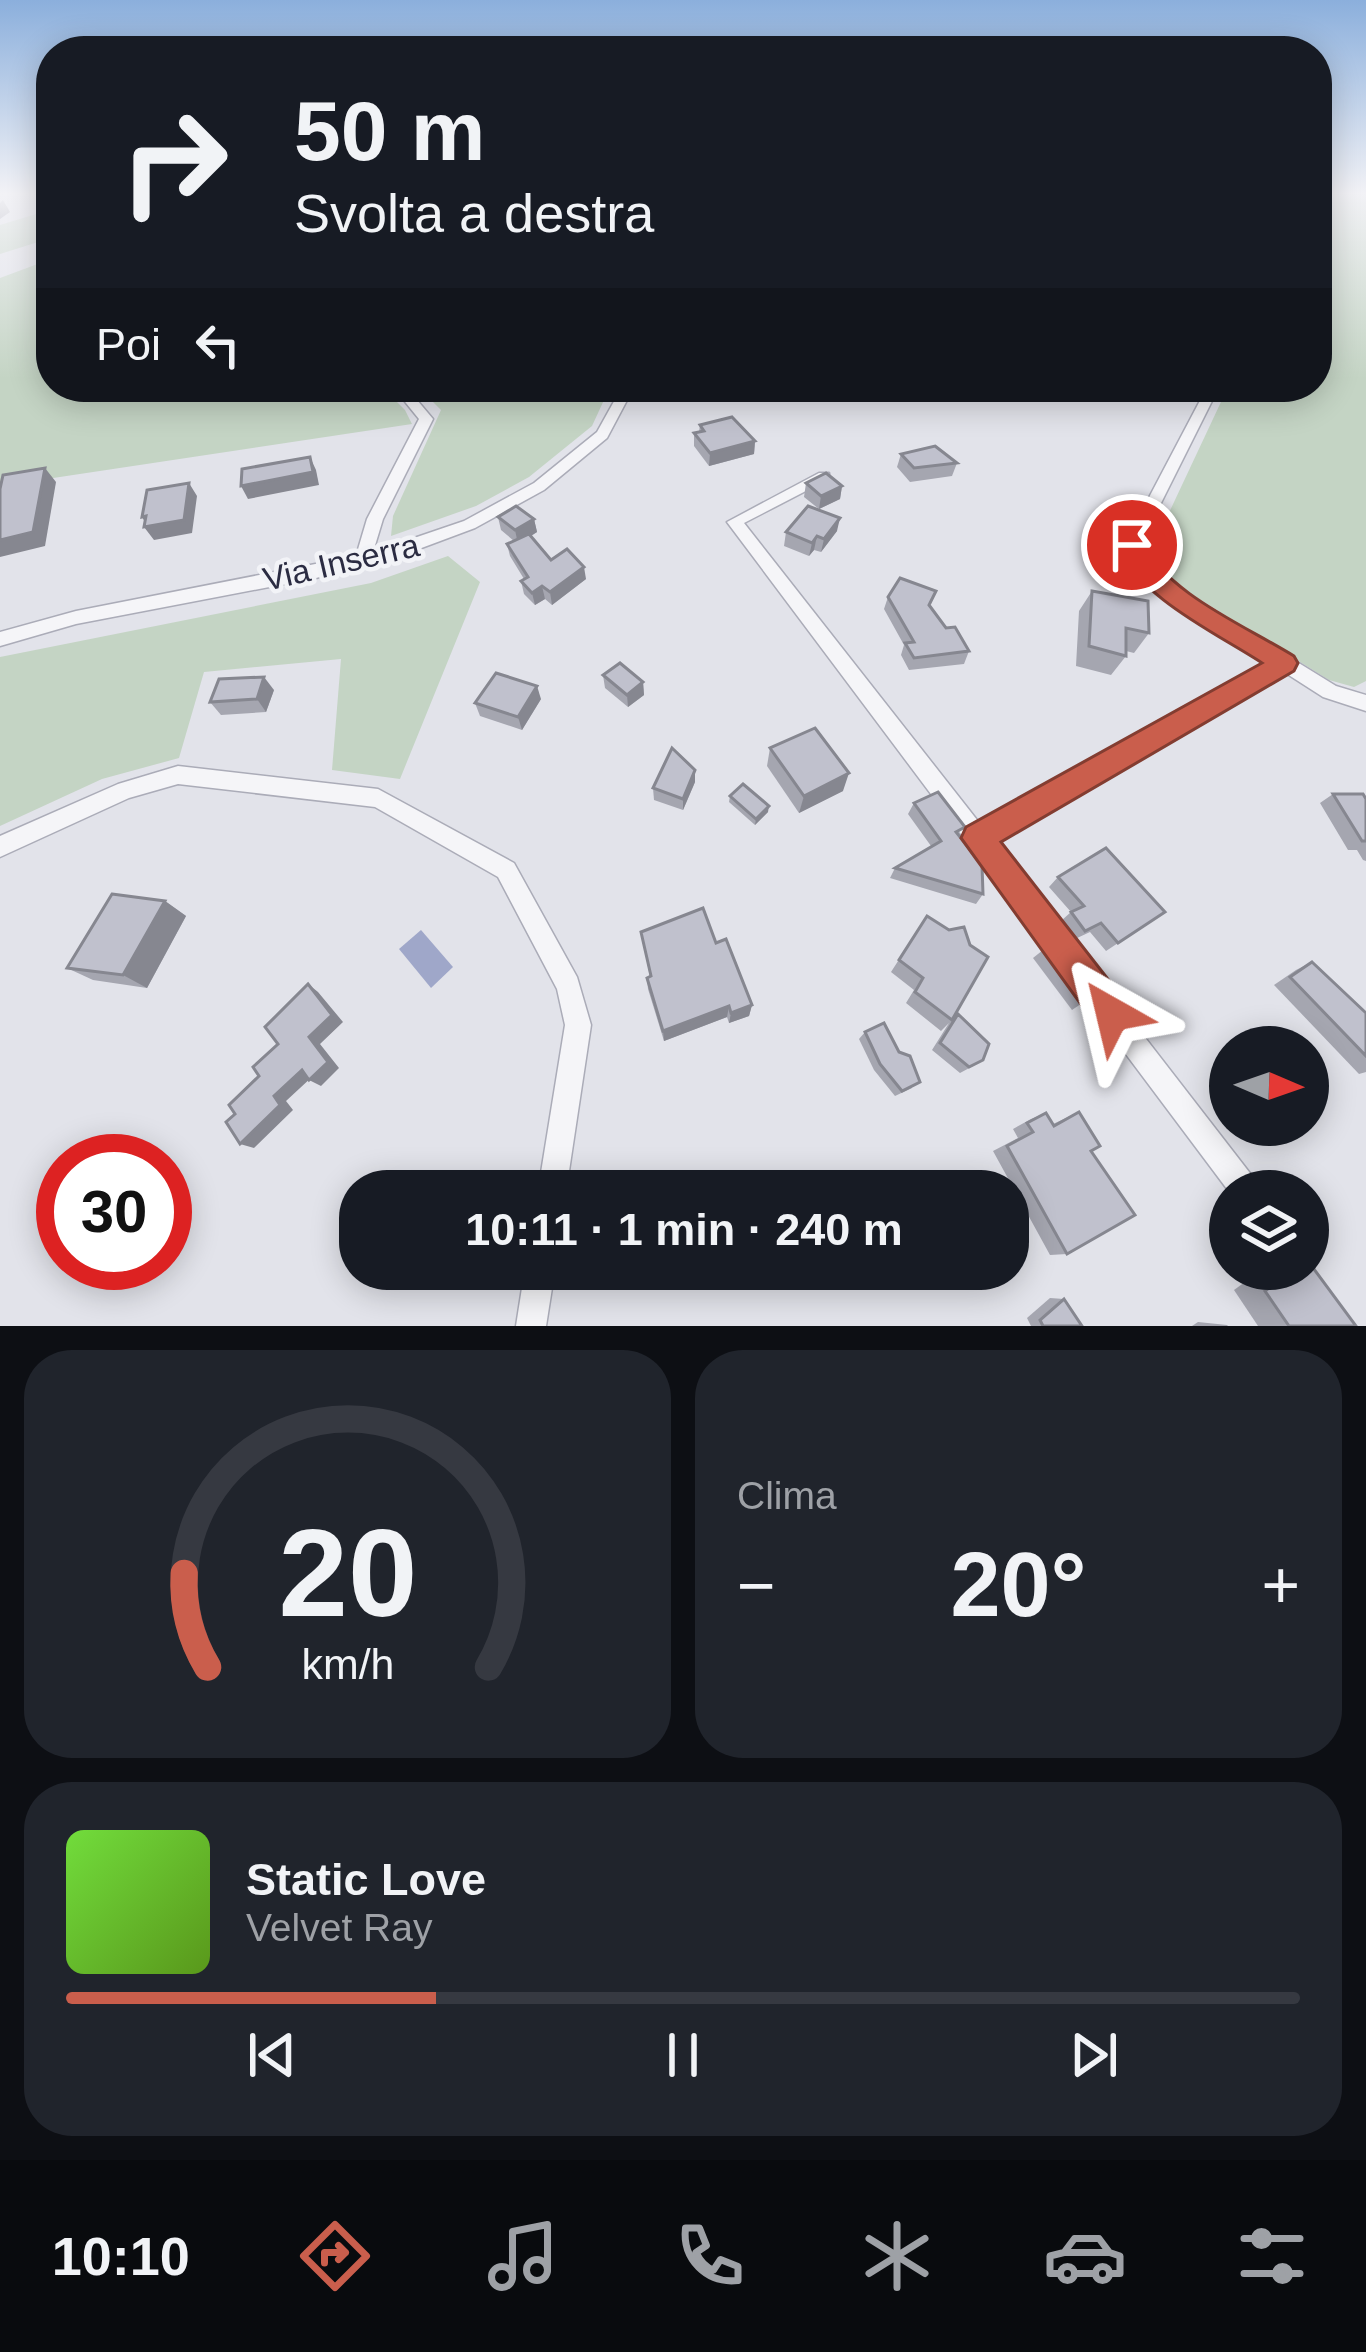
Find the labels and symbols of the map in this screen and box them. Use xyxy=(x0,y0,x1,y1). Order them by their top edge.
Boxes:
pin xyxy=(1081,494,1183,596)
street label: Via Inserra xyxy=(259,526,423,598)
position arrow xyxy=(1049,951,1175,1077)
north arrow xyxy=(1209,1026,1329,1146)
speed limit sign: 30 xyxy=(36,1134,192,1290)

